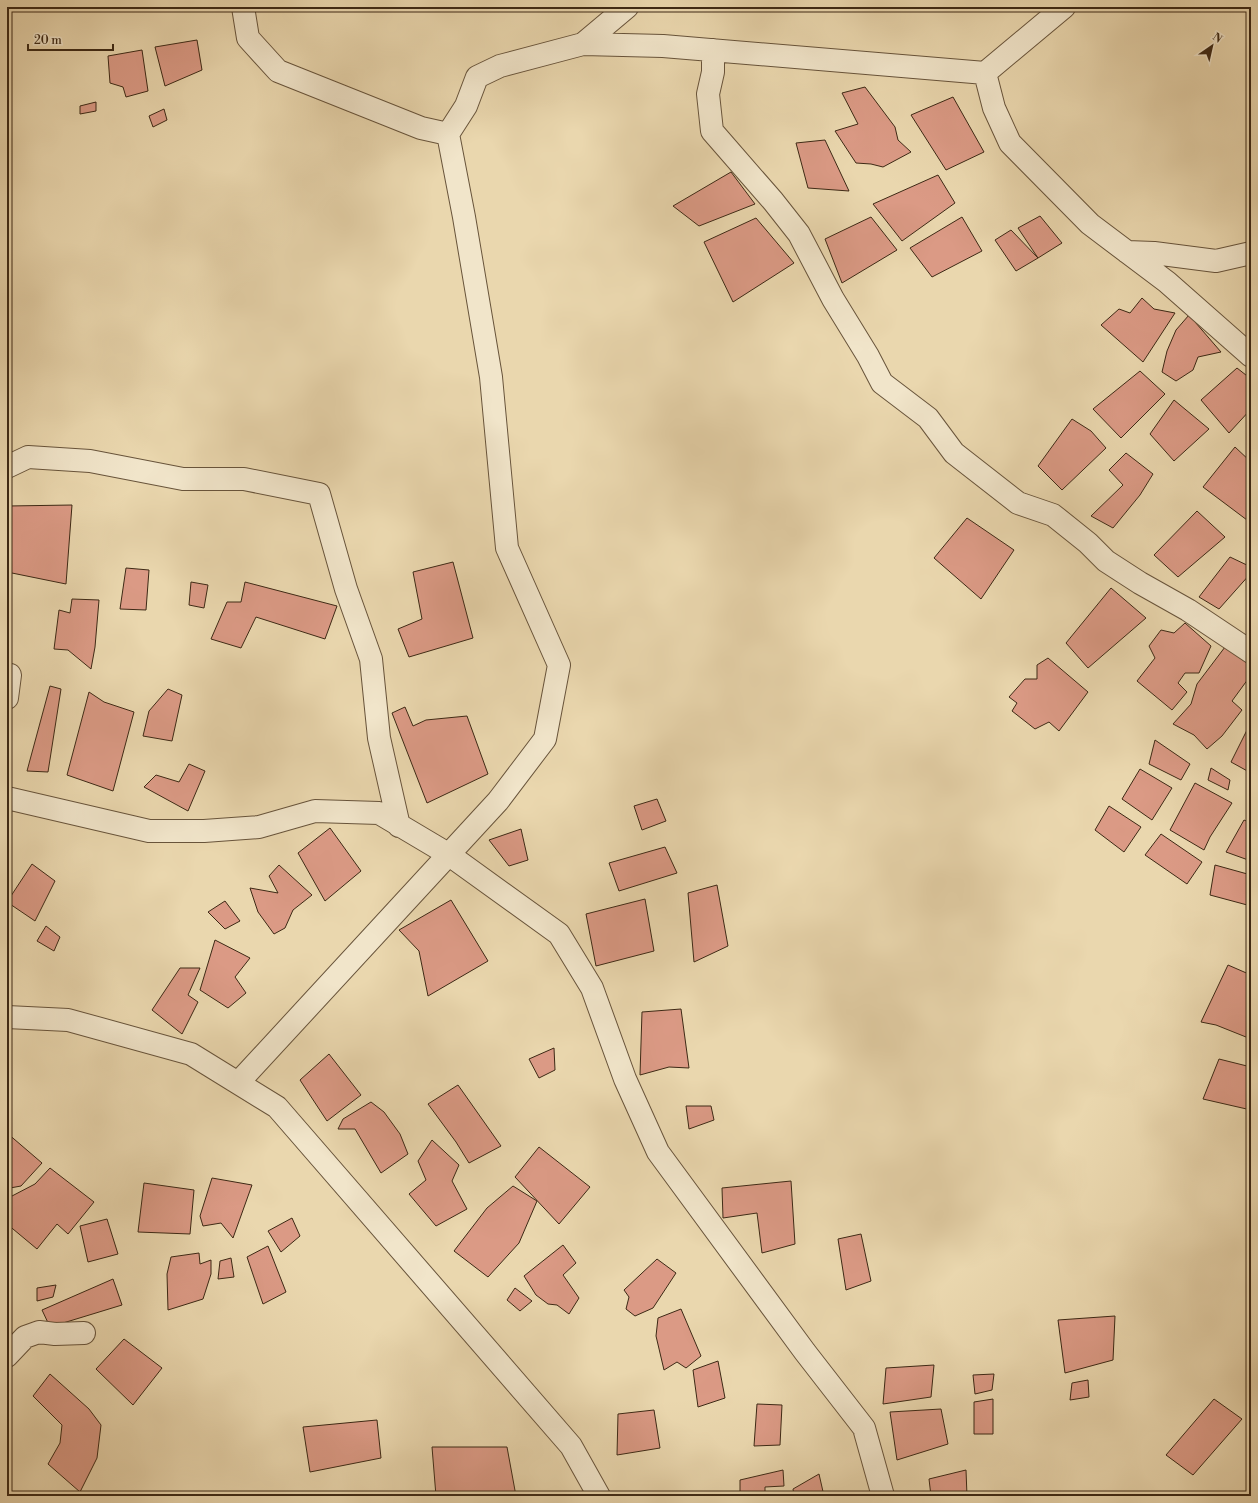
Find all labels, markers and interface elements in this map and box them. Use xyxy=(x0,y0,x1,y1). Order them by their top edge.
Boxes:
scale bar xyxy=(28,26,113,52)
north arrow xyxy=(1192,26,1232,66)
text: N xyxy=(1210,30,1225,47)
text: 20 m xyxy=(34,33,62,48)

